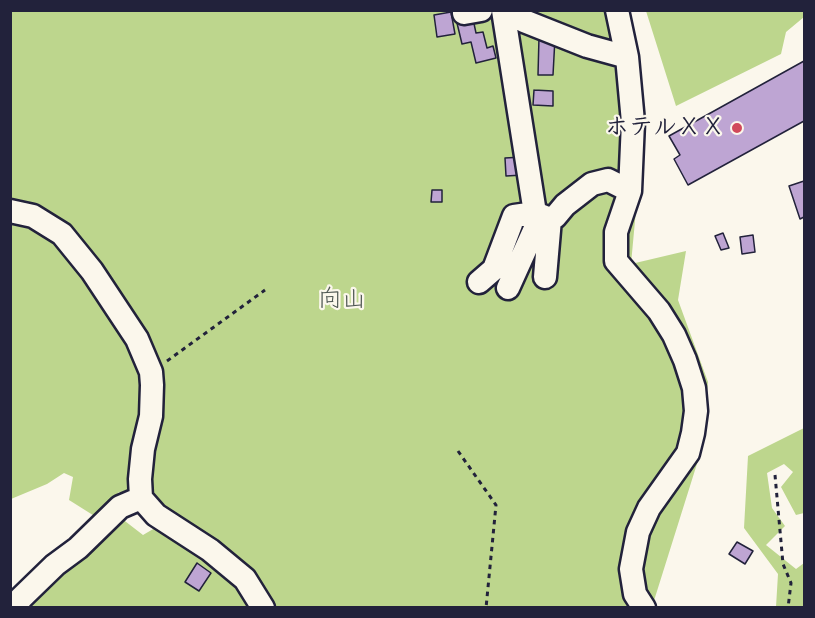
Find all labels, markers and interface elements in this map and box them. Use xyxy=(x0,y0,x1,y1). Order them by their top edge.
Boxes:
place label: ホテルＸＸ xyxy=(605,114,725,142)
marker: ホテルＸＸ xyxy=(730,121,744,135)
park label: 向山 xyxy=(318,286,366,314)

